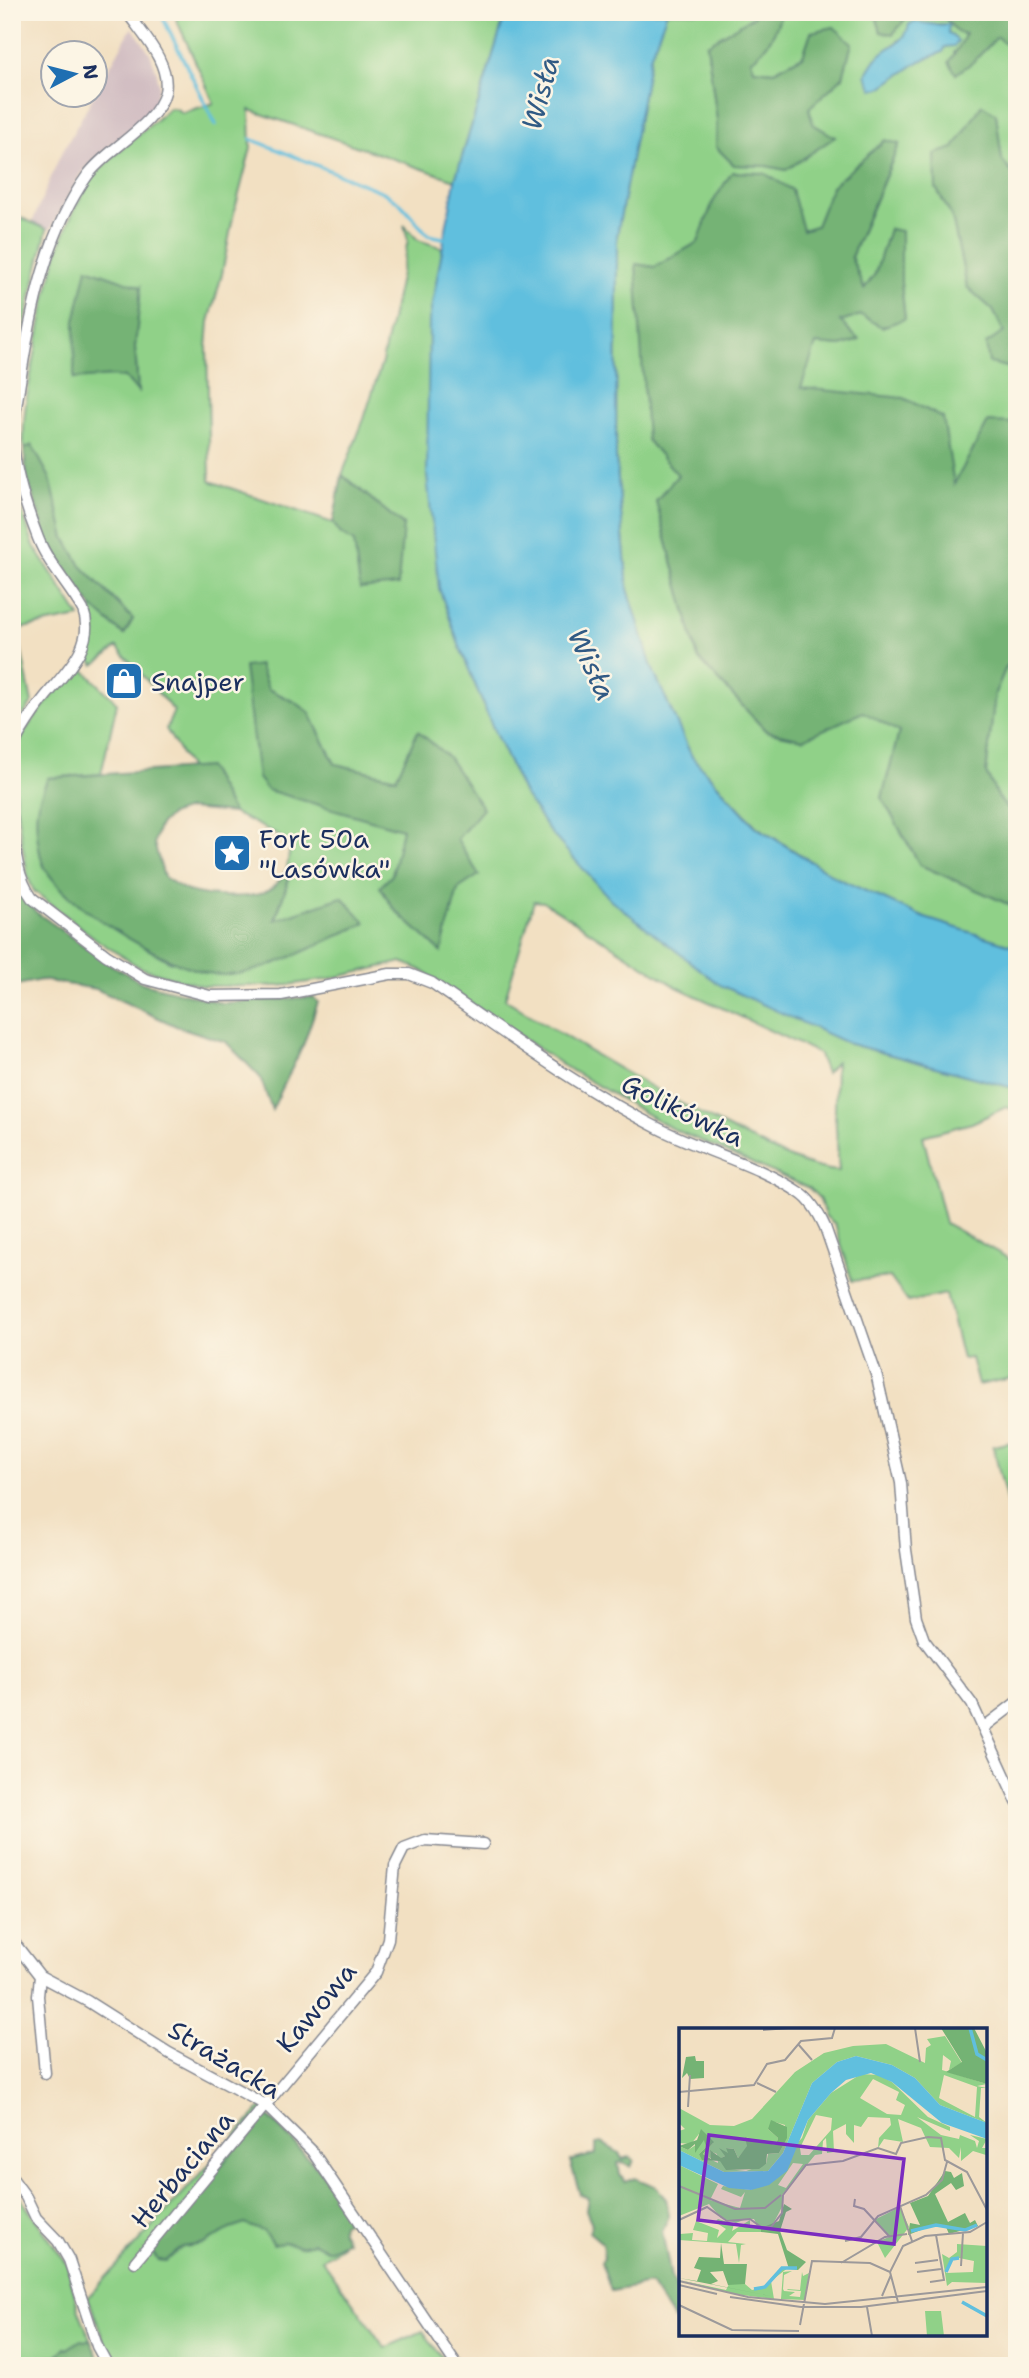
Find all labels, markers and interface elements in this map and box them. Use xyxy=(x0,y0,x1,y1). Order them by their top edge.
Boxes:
north arrow xyxy=(38,38,108,108)
water label: Wisła xyxy=(512,52,568,134)
text: N xyxy=(77,63,104,81)
water label: Wisła xyxy=(559,622,625,706)
shop icon: Snajper xyxy=(103,660,145,702)
place label: Snajper xyxy=(151,664,245,699)
place label: Fort 50a "Lasówka" xyxy=(259,821,390,886)
place icon: Fort 50a "Lasówka" xyxy=(211,832,253,874)
street label: Golikówka xyxy=(616,1065,750,1155)
street label: Kawowa xyxy=(268,1954,364,2060)
street label: Strażacka xyxy=(162,2012,288,2106)
inset map xyxy=(679,2028,987,2336)
street label: Herbaciana xyxy=(123,2103,241,2235)

